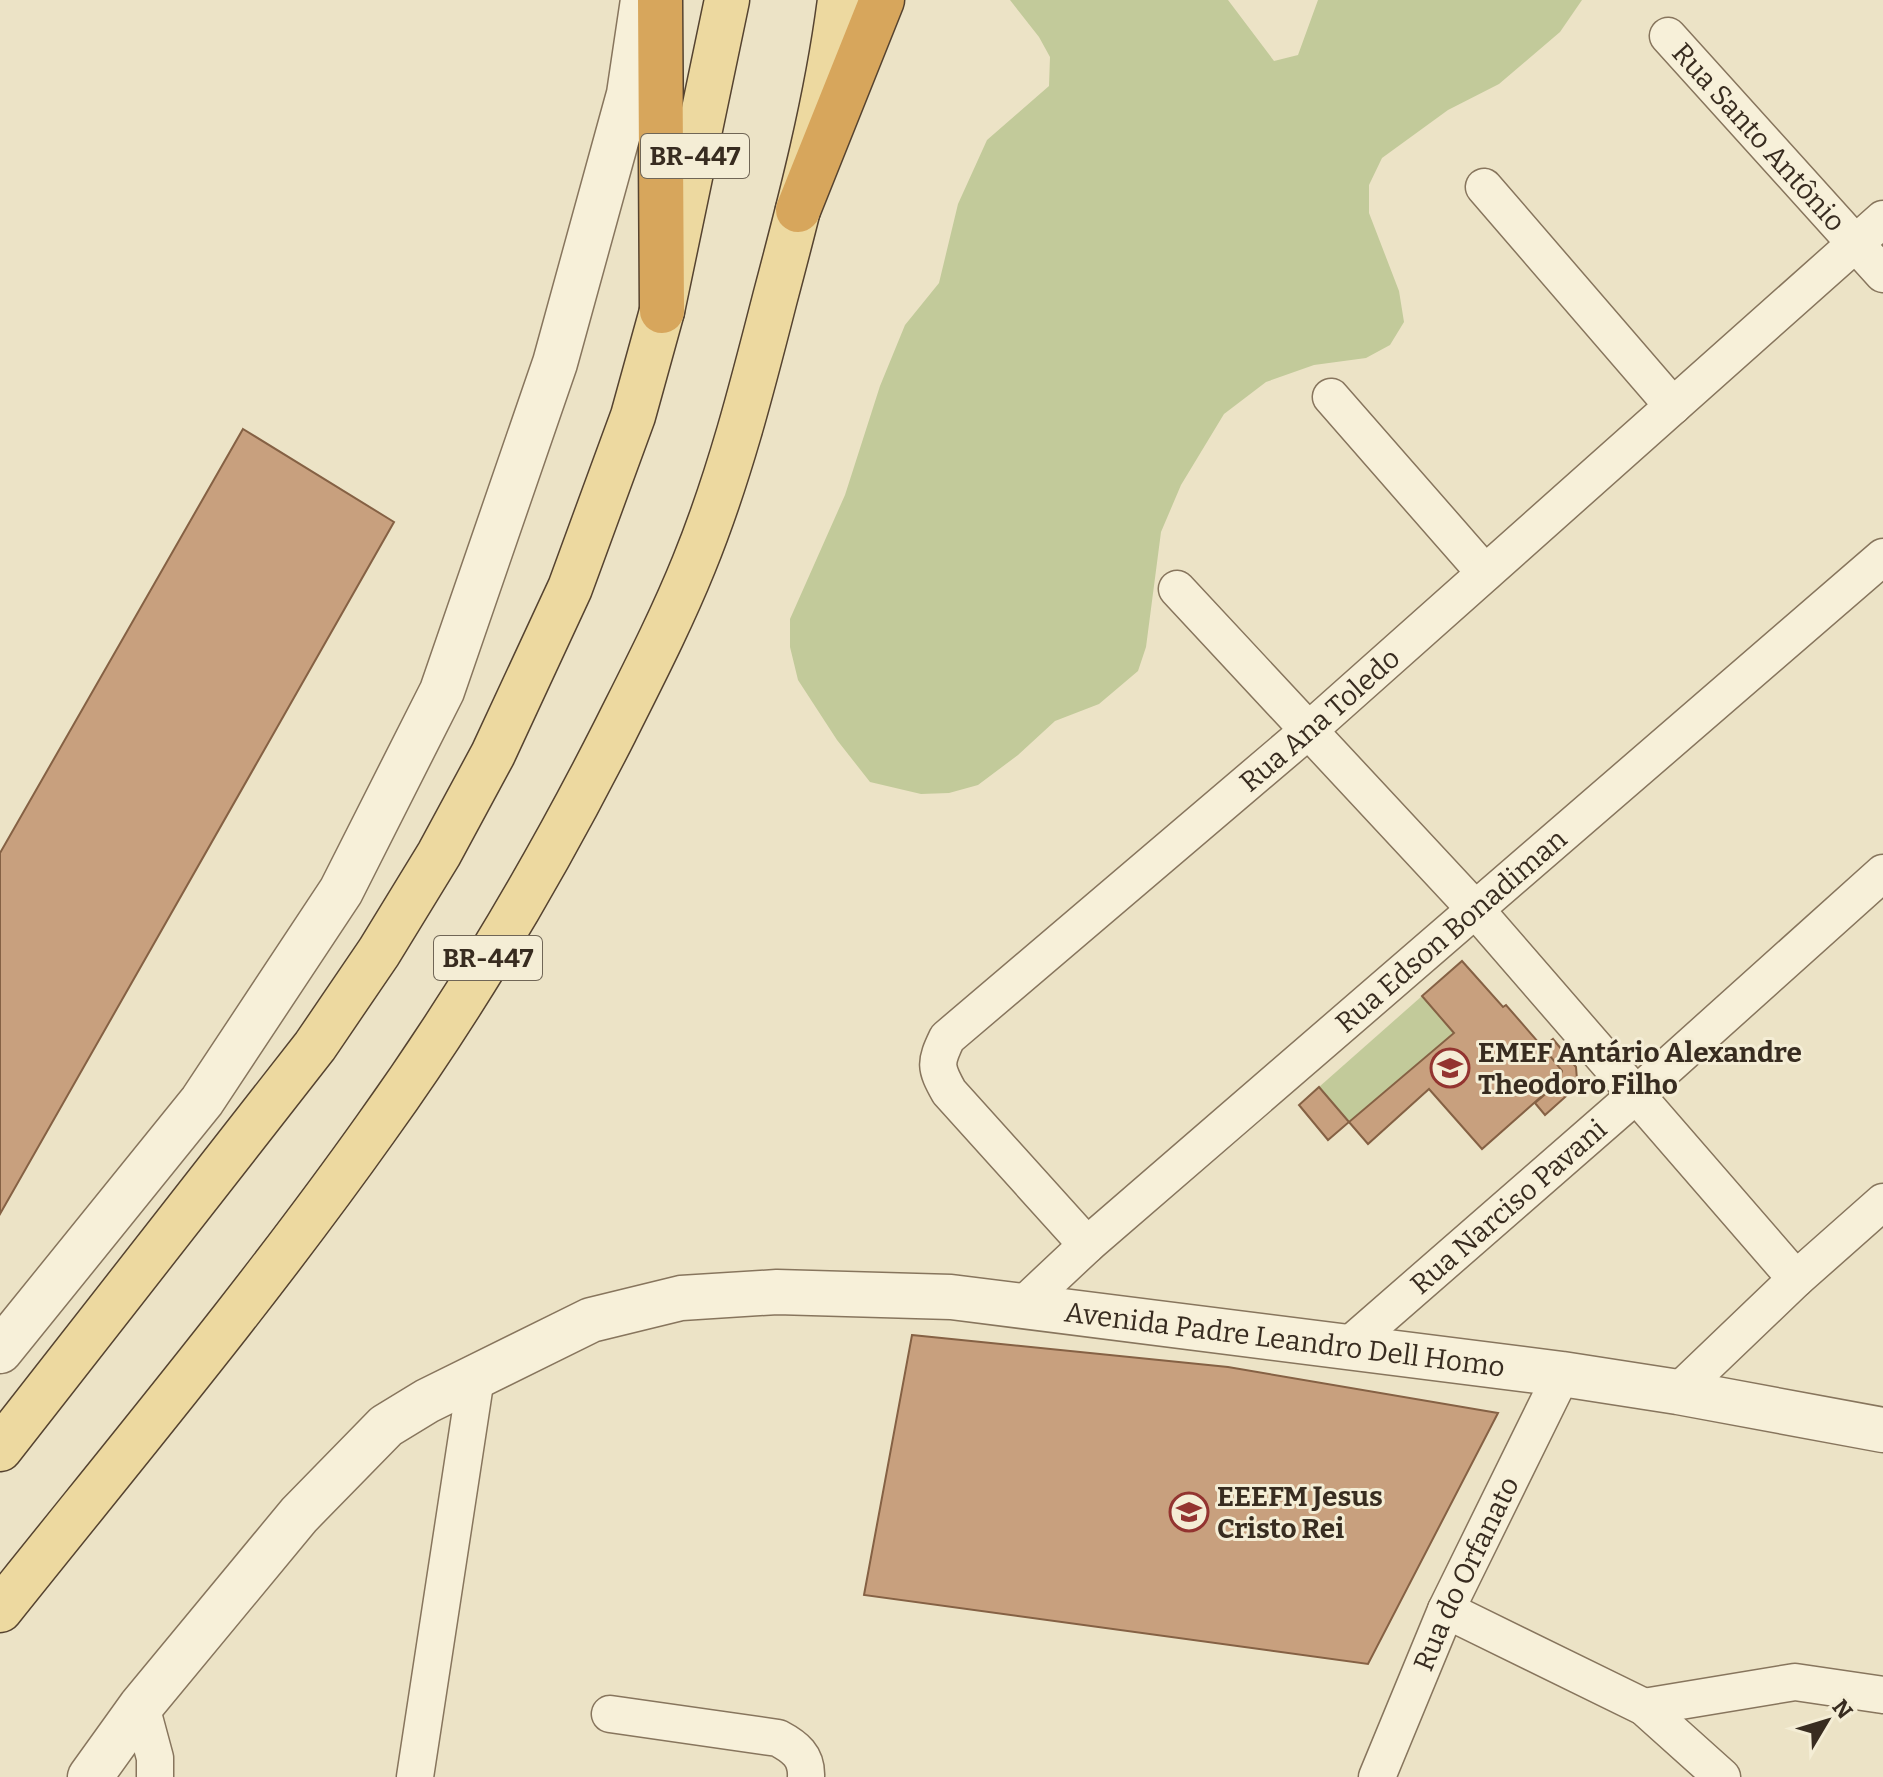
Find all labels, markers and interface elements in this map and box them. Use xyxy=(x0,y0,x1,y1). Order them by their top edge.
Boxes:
street label: Rua Santo Antônio xyxy=(1665,36,1852,238)
road number: BR-447 xyxy=(641,134,749,178)
street label: Rua Ana Toledo xyxy=(1233,641,1407,799)
street label: Rua Edson Bonadiman xyxy=(1329,822,1573,1040)
road number: BR-447 xyxy=(434,936,542,980)
place label: EMEF Antário Alexandre Theodoro Filho xyxy=(1478,1036,1802,1101)
school or university icon: EMEF Antário Alexandre Theodoro Filho xyxy=(1429,1047,1471,1089)
street label: Rua Narciso Pavani xyxy=(1404,1112,1613,1301)
street label: Avenida Padre Leandro Dell Homo xyxy=(1063,1295,1507,1384)
street label: Rua do Orfanato xyxy=(1407,1471,1526,1676)
place label: EEEFM Jesus Cristo Rei xyxy=(1217,1480,1383,1545)
school or university icon: EEEFM Jesus Cristo Rei xyxy=(1168,1491,1210,1533)
north arrow xyxy=(1787,1681,1867,1761)
text: N xyxy=(1826,1694,1858,1724)

